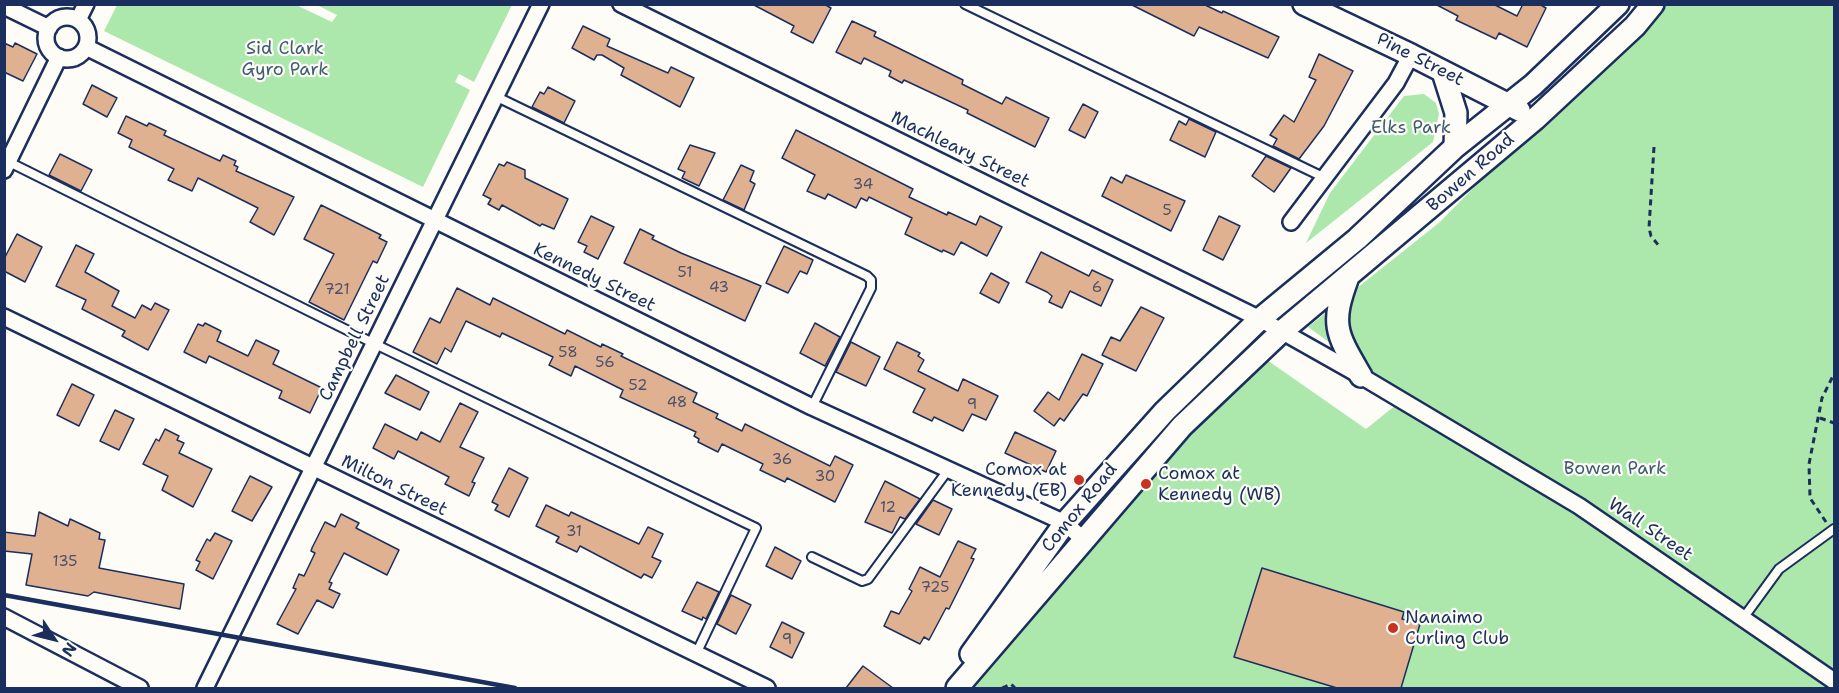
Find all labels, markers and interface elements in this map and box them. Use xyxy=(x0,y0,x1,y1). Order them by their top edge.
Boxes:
street label: Pine Street xyxy=(1373,29,1467,91)
park label: Sid Clark Gyro Park xyxy=(242,38,328,80)
street label: Machleary Street xyxy=(887,107,1033,193)
park label: Elks Park xyxy=(1371,117,1451,139)
street label: Bowen Road xyxy=(1423,129,1519,217)
house number: 34 xyxy=(853,176,873,194)
house number: 5 xyxy=(1162,202,1172,220)
street label: Kennedy Street xyxy=(529,239,659,317)
house number: 51 xyxy=(678,264,692,282)
street label: Campbell Street xyxy=(315,271,395,405)
house number: 43 xyxy=(709,279,729,297)
house number: 6 xyxy=(1092,279,1102,297)
house number: 721 xyxy=(324,281,350,299)
house number: 58 xyxy=(558,344,578,362)
house number: 56 xyxy=(595,354,615,372)
house number: 52 xyxy=(629,377,647,395)
house number: 48 xyxy=(667,394,687,412)
house number: 9 xyxy=(967,396,977,414)
street label: Milton Street xyxy=(337,451,451,521)
house number: 36 xyxy=(772,451,792,469)
park label: Bowen Park xyxy=(1564,458,1666,480)
place label: Comox at Kennedy (EB) xyxy=(951,459,1067,502)
street label: Comox Road xyxy=(1037,459,1123,557)
place label: Comox at Kennedy (WB) xyxy=(1158,463,1281,506)
house number: 30 xyxy=(815,468,835,486)
marker: Comox at Kennedy (EB) xyxy=(1072,473,1086,487)
marker: Comox at Kennedy (WB) xyxy=(1139,477,1153,491)
street label: Wall Street xyxy=(1604,494,1696,566)
house number: 12 xyxy=(880,499,896,517)
house number: 31 xyxy=(566,523,582,541)
house number: 135 xyxy=(53,553,77,571)
house number: 725 xyxy=(921,579,949,597)
place label: Nanaimo Curling Club xyxy=(1405,607,1509,650)
north arrow xyxy=(24,609,84,669)
marker: Nanaimo Curling Club xyxy=(1386,621,1400,635)
house number: 9 xyxy=(782,631,792,649)
text: N xyxy=(57,638,81,661)

